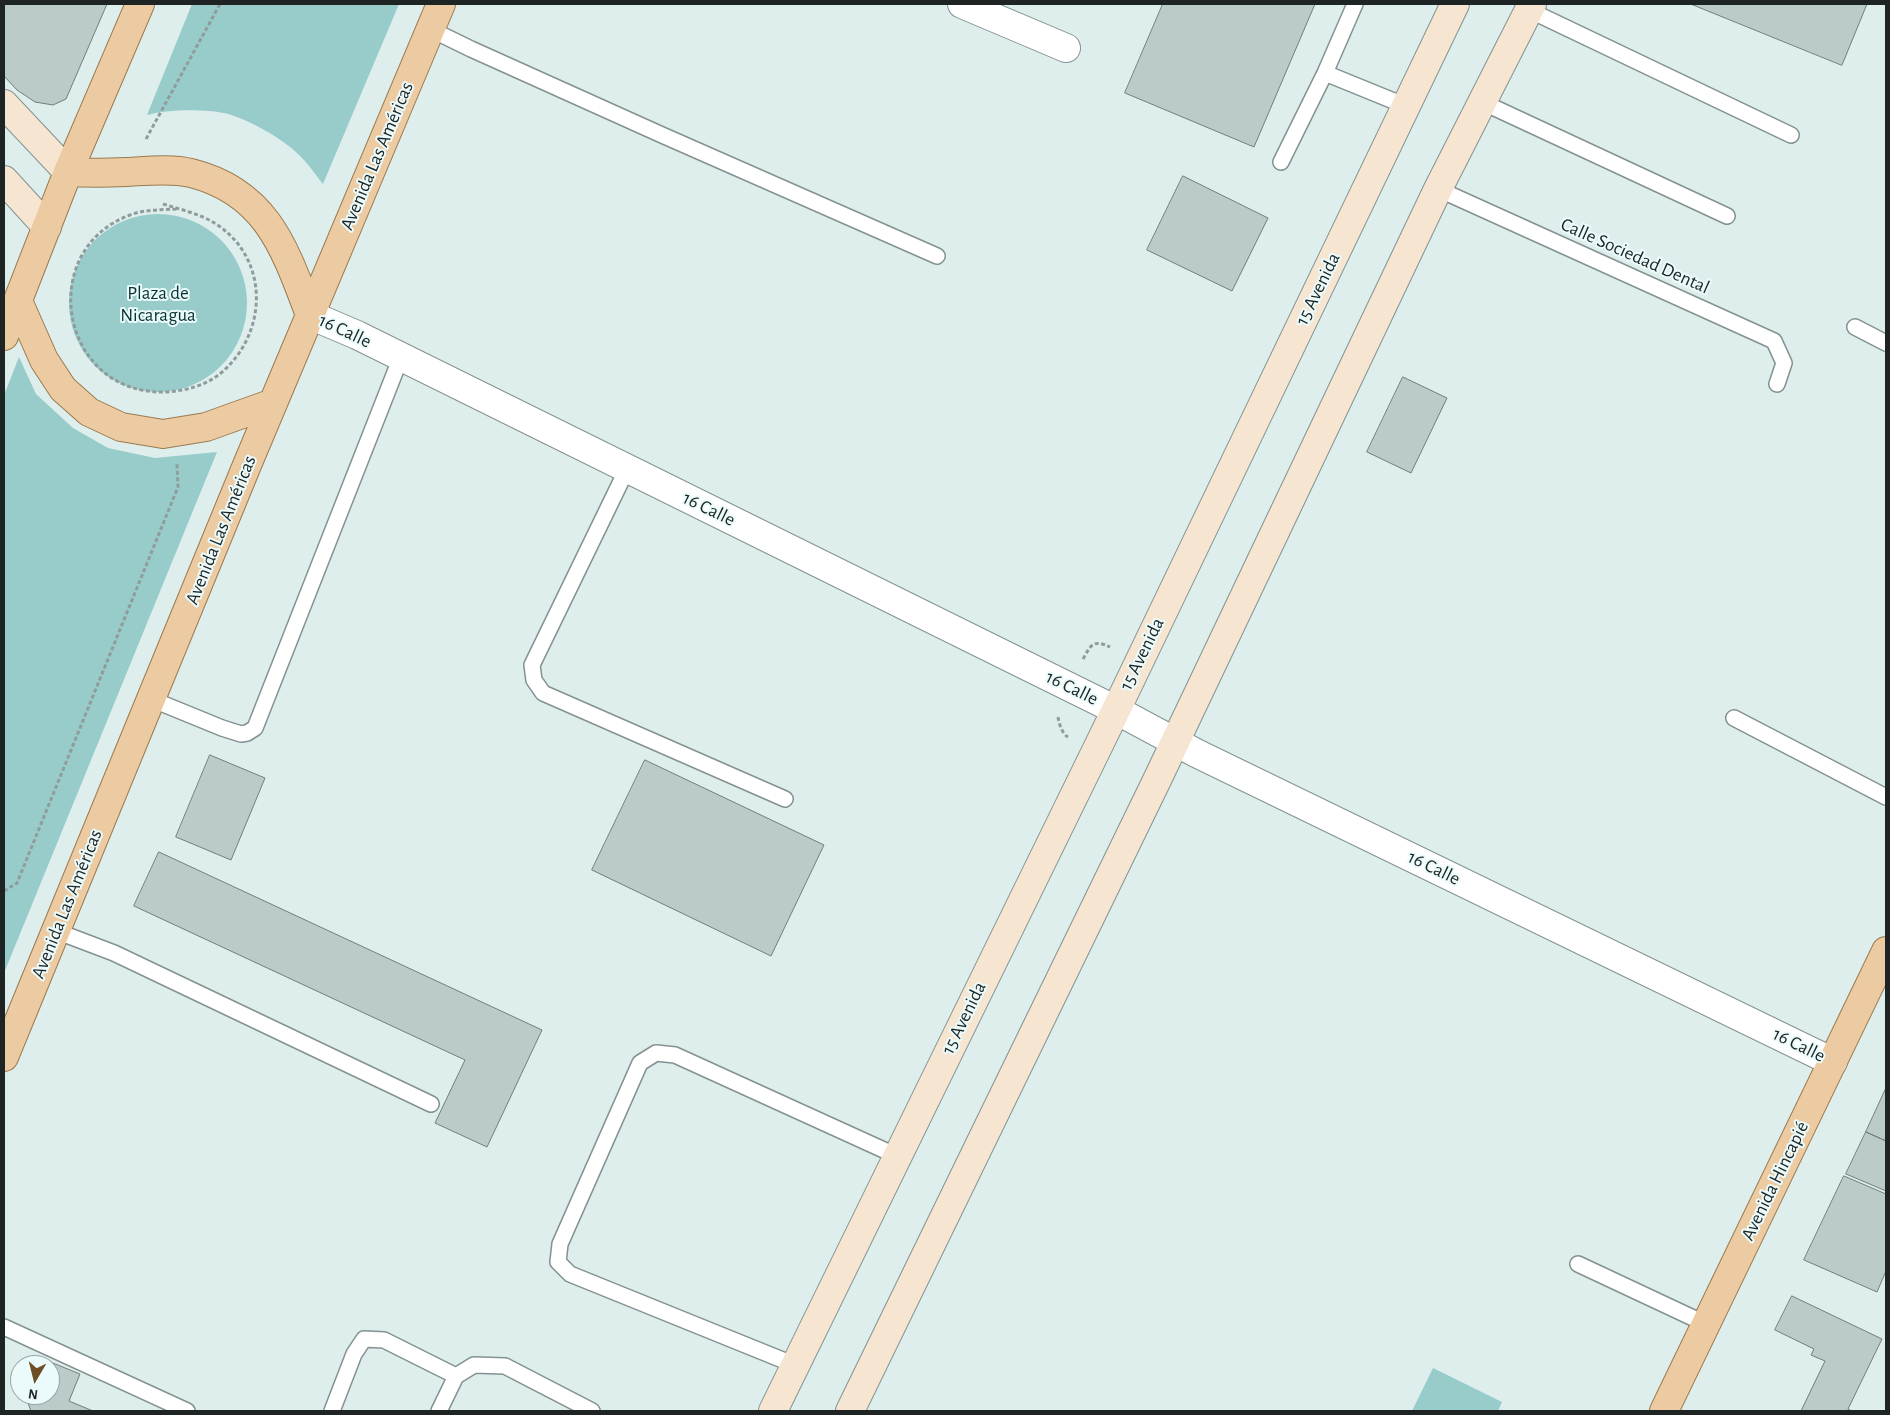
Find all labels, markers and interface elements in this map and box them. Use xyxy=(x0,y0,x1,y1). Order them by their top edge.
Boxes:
street label: Avenida Las Américas xyxy=(336,79,418,233)
street label: Calle Sociedad Dental xyxy=(1557,213,1713,299)
street label: 15 Avenida xyxy=(1291,249,1345,329)
park label: Plaza de Nicaragua xyxy=(120,282,196,326)
street label: 16 Calle xyxy=(315,309,375,353)
street label: Avenida Las Américas xyxy=(181,452,261,608)
street label: 16 Calle xyxy=(679,487,739,531)
street label: 15 Avenida xyxy=(1115,614,1169,694)
street label: 16 Calle xyxy=(1042,666,1102,710)
street label: Avenida Las Américas xyxy=(27,826,107,982)
street label: 16 Calle xyxy=(1404,846,1464,890)
street label: 15 Avenida xyxy=(937,978,991,1058)
street label: 16 Calle xyxy=(1769,1023,1829,1067)
street label: Avenida Hincapié xyxy=(1736,1118,1814,1244)
north arrow xyxy=(10,1355,60,1405)
text: N xyxy=(27,1386,39,1401)

